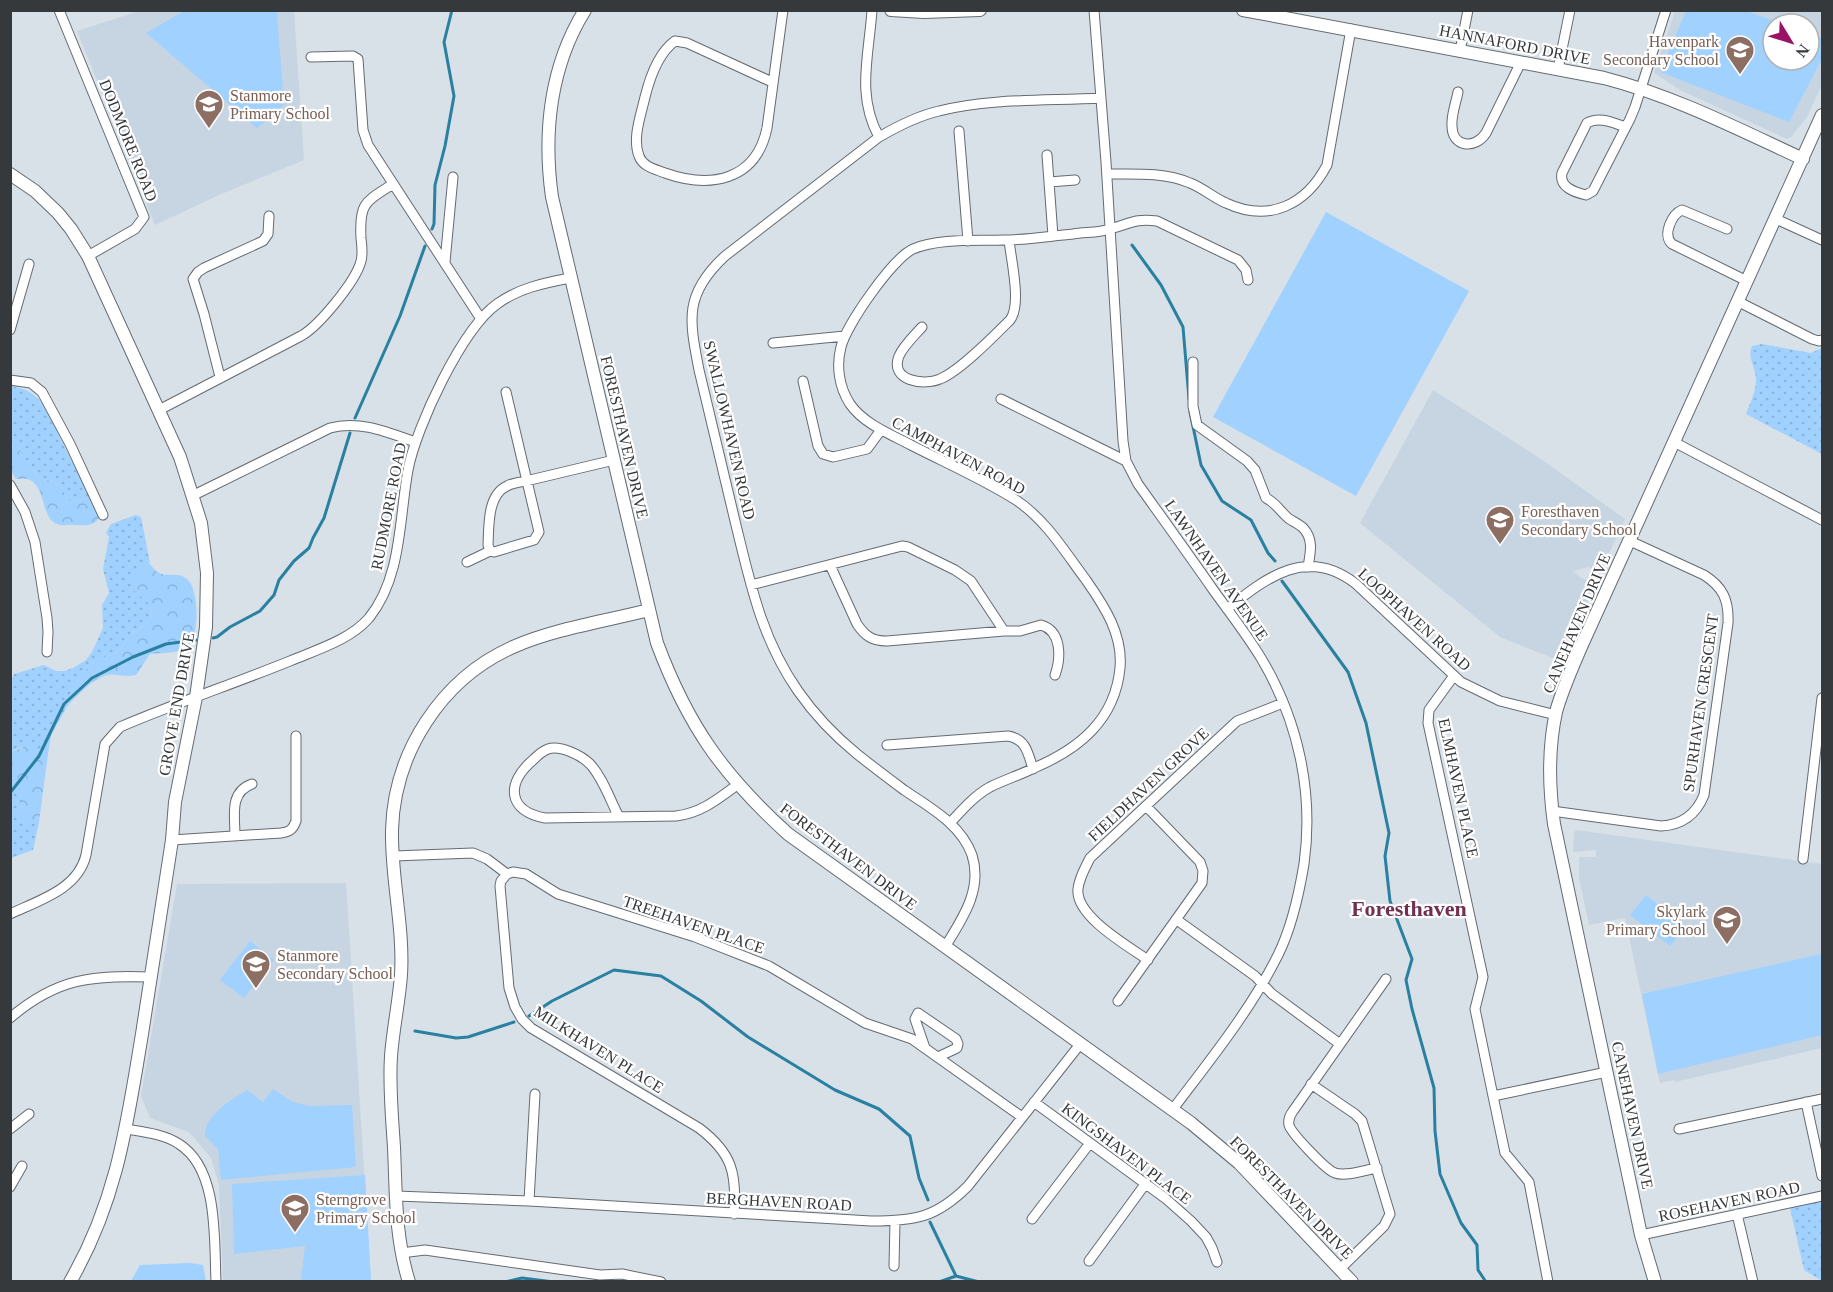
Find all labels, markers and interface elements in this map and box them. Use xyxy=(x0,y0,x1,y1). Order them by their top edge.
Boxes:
north arrow xyxy=(1761,12,1821,72)
street label: HANNAFORD DRIVE xyxy=(1438,22,1592,67)
place label: Havenpark Secondary School xyxy=(1603,33,1720,69)
school or university icon: Havenpark Secondary School xyxy=(1724,34,1756,76)
text: N xyxy=(1792,41,1813,61)
street label: DODMORE ROAD xyxy=(96,77,161,204)
place label: Stanmore Primary School xyxy=(230,87,331,123)
school or university icon: Stanmore Primary School xyxy=(193,88,225,130)
street label: SWALLOWHAVEN ROAD xyxy=(701,339,758,521)
street label: FORESTHAVEN DRIVE xyxy=(598,354,652,520)
street label: CAMPHAVEN ROAD xyxy=(889,413,1028,498)
street label: RUDMORE ROAD xyxy=(368,441,409,571)
street label: LAWNHAVEN AVENUE xyxy=(1162,497,1272,644)
place label: Foresthaven Secondary School xyxy=(1521,503,1638,539)
school or university icon: Foresthaven Secondary School xyxy=(1484,504,1516,546)
street label: CANEHAVEN DRIVE xyxy=(1539,551,1614,696)
street label: LOOPHAVEN ROAD xyxy=(1355,565,1474,674)
street label: SPURHAVEN CRESCENT xyxy=(1680,613,1721,793)
street label: GROVE END DRIVE xyxy=(156,631,197,777)
street label: ELMHAVEN PLACE xyxy=(1435,717,1482,860)
street label: FIELDHAVEN GROVE xyxy=(1085,724,1212,845)
street label: FORESTHAVEN DRIVE xyxy=(777,800,920,913)
street label: TREEHAVEN PLACE xyxy=(621,892,767,957)
district label: Foresthaven xyxy=(1351,896,1467,921)
place label: Skylark Primary School xyxy=(1606,903,1707,939)
school or university icon: Skylark Primary School xyxy=(1711,904,1743,946)
place label: Stanmore Secondary School xyxy=(277,947,394,983)
school or university icon: Stanmore Secondary School xyxy=(240,948,272,990)
street label: MILKHAVEN PLACE xyxy=(531,1003,667,1096)
street label: CANEHAVEN DRIVE xyxy=(1609,1040,1656,1190)
street label: KINGSHAVEN PLACE xyxy=(1059,1099,1195,1208)
street label: FORESTHAVEN DRIVE xyxy=(1227,1133,1356,1262)
street label: ROSEHAVEN ROAD xyxy=(1657,1178,1801,1225)
street label: BERGHAVEN ROAD xyxy=(706,1189,852,1214)
place label: Sterngrove Primary School xyxy=(316,1191,417,1227)
school or university icon: Sterngrove Primary School xyxy=(279,1192,311,1234)

